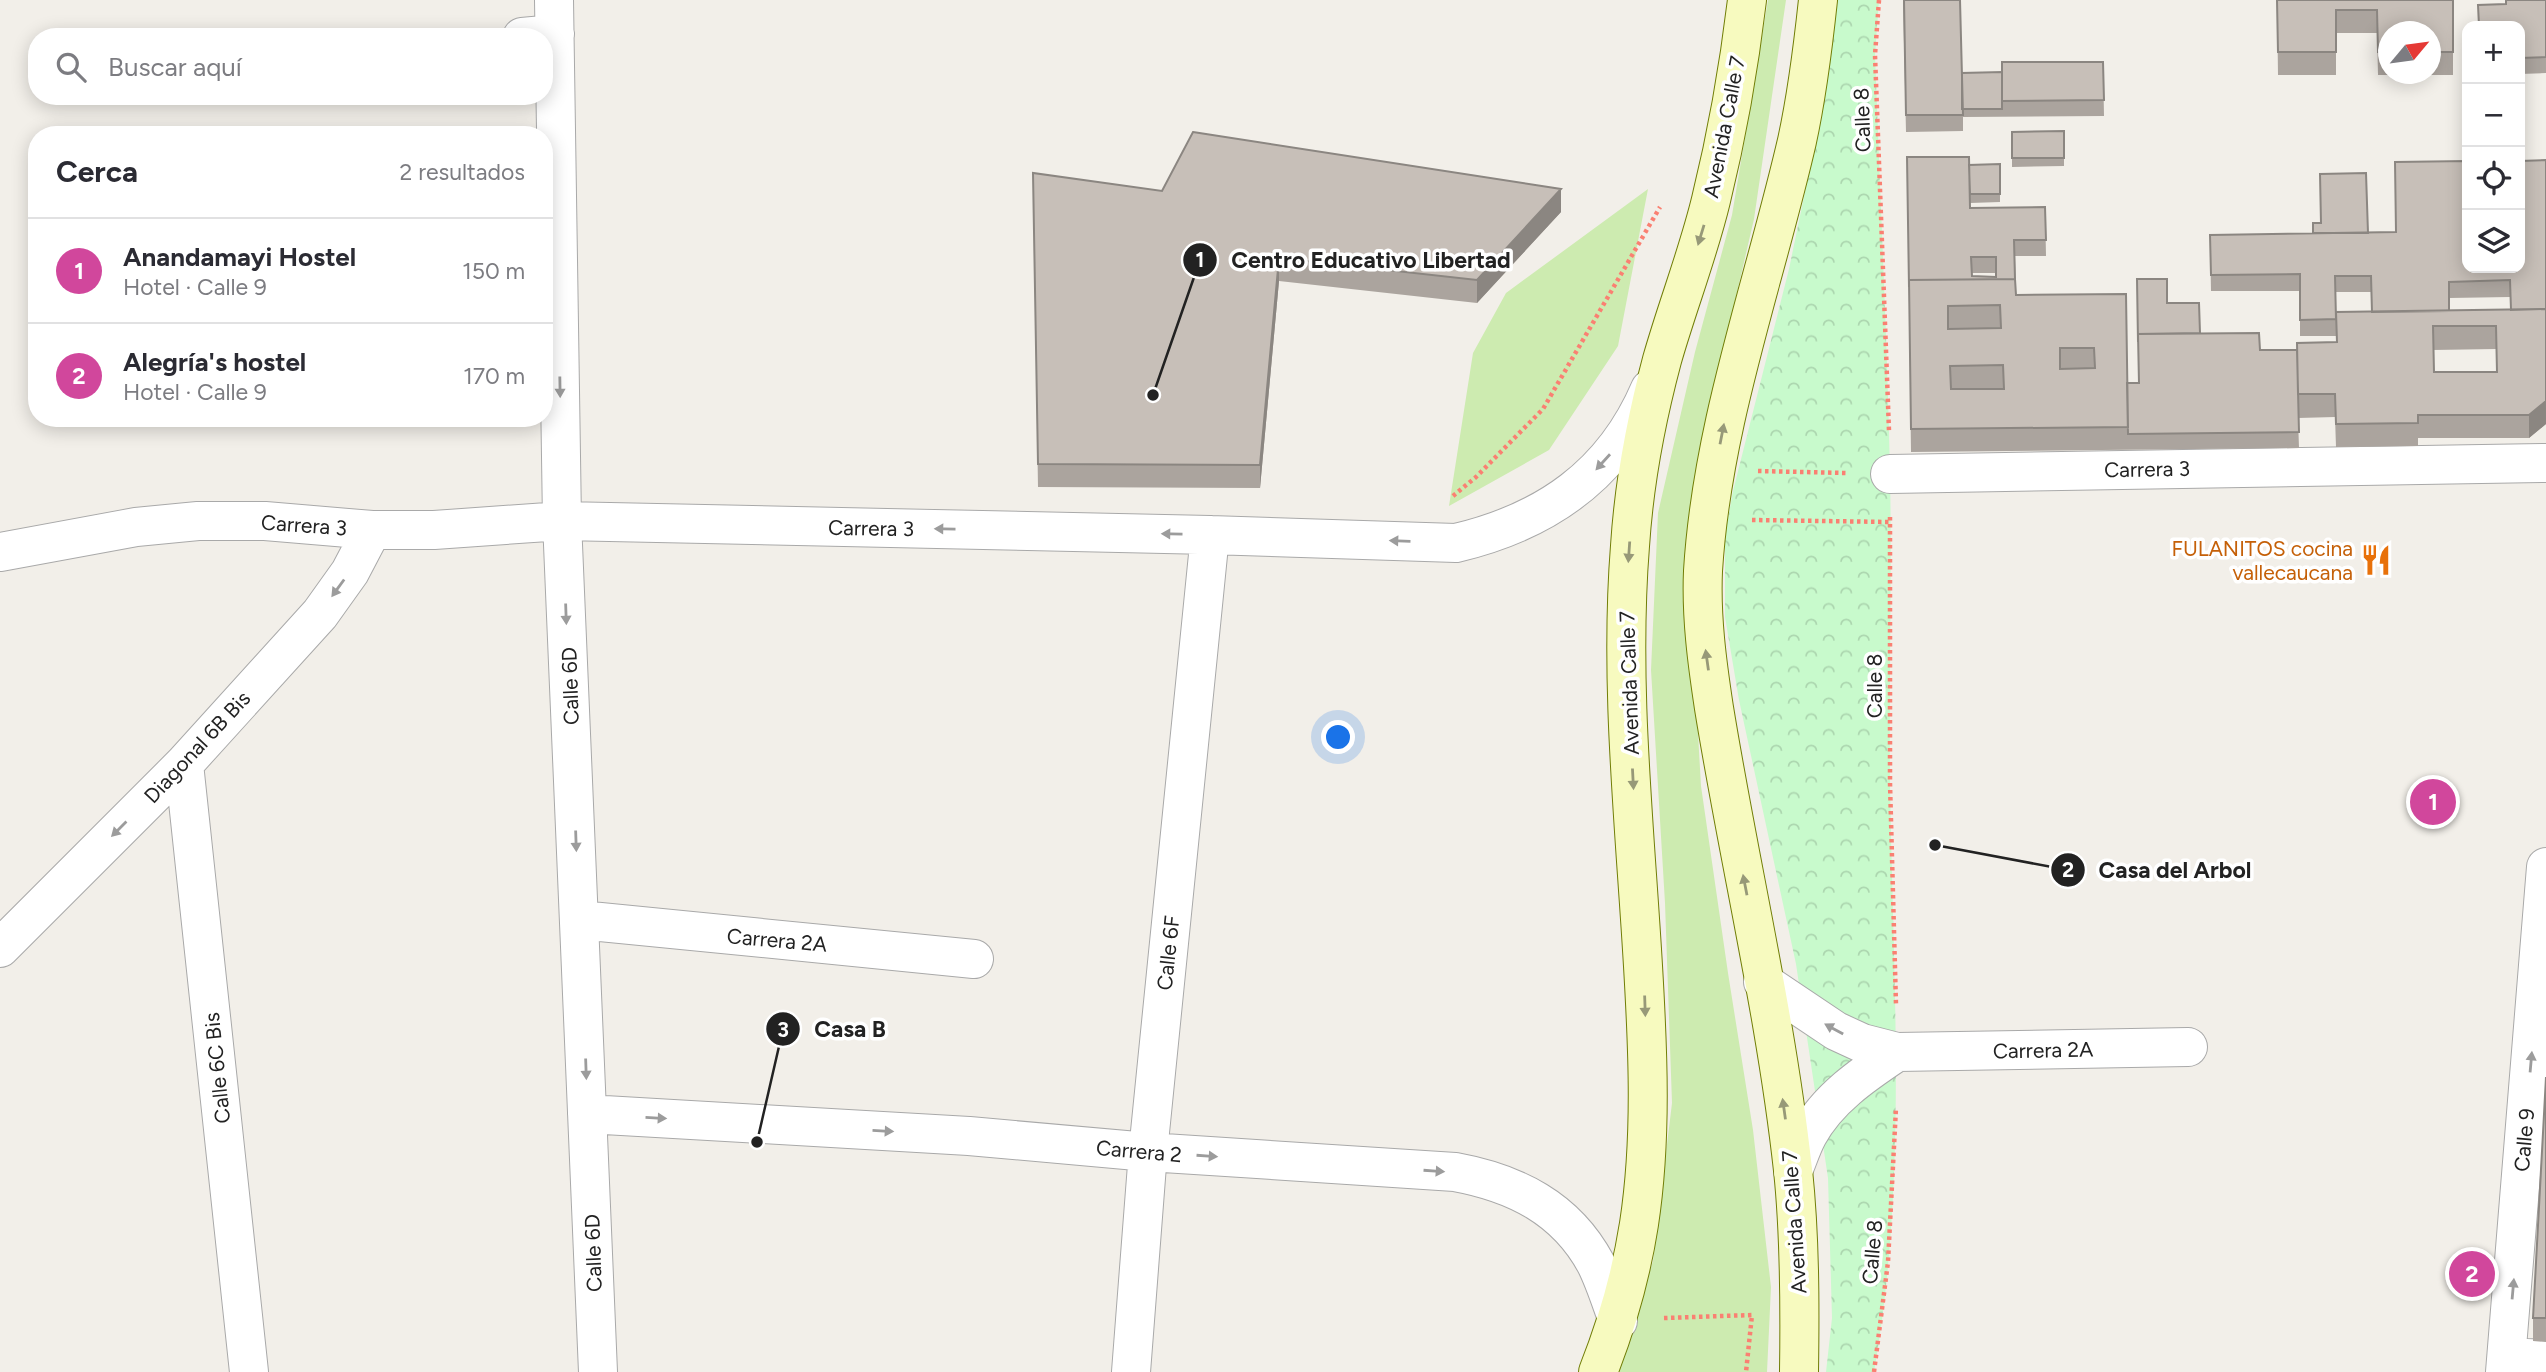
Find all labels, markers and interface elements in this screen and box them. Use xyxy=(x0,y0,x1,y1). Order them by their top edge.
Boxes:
north arrow xyxy=(2378,21,2441,84)
map controls xyxy=(2462,21,2525,273)
button: + xyxy=(2462,21,2525,84)
search box xyxy=(28,28,553,105)
icon: search xyxy=(52,48,90,86)
text: Buscar aquí xyxy=(108,51,242,83)
street label: Avenida Calle 7 xyxy=(1698,54,1750,200)
button: − xyxy=(2462,84,2525,147)
street label: Calle 8 xyxy=(1848,87,1876,153)
button: locate xyxy=(2462,147,2525,210)
text: Cerca xyxy=(56,153,138,190)
text: 2 resultados xyxy=(400,158,525,186)
button: layers xyxy=(2462,210,2525,273)
one-way arrow xyxy=(1695,225,1705,246)
callout: Centro Educativo Libertad xyxy=(1183,238,1525,282)
text: Anandamayi Hostel xyxy=(123,241,356,273)
text: Centro Educativo Libertad xyxy=(1231,246,1511,274)
text: 1 xyxy=(1196,247,1204,272)
text: 1 xyxy=(74,257,84,285)
text: 150 m xyxy=(462,257,525,285)
text: Hotel · Calle 9 xyxy=(123,273,267,301)
text: Alegría's hostel xyxy=(123,346,306,378)
text: 2 xyxy=(72,362,86,390)
text: 170 m xyxy=(463,362,525,390)
one-way arrow xyxy=(555,376,566,398)
text: Hotel · Calle 9 xyxy=(123,378,267,406)
one-way arrow xyxy=(1717,423,1728,445)
one-way arrow xyxy=(1595,453,1611,471)
street label: Carrera 3 xyxy=(2104,456,2190,482)
street label: Carrera 3 xyxy=(260,510,348,540)
street label: Carrera 3 xyxy=(828,515,914,541)
one-way arrow xyxy=(934,523,956,535)
one-way arrow xyxy=(1161,528,1183,540)
one-way arrow xyxy=(1389,536,1411,547)
place label: FULANITOS cocina vallecaucana xyxy=(2171,536,2353,585)
one-way arrow xyxy=(1624,541,1635,563)
restaurant icon: FULANITOS cocina vallecaucana xyxy=(2359,543,2393,577)
one-way arrow xyxy=(330,579,345,597)
one-way arrow xyxy=(561,603,572,625)
street label: Avenida Calle 7 xyxy=(1614,611,1644,755)
street label: Calle 6D xyxy=(556,647,584,725)
one-way arrow xyxy=(1701,649,1712,671)
street label: Calle 8 xyxy=(1862,654,1887,718)
street label: Diagonal 6B Bis xyxy=(139,686,255,808)
your location xyxy=(1321,720,1355,754)
one-way arrow xyxy=(1627,768,1638,790)
pin: 1 xyxy=(2410,776,2456,828)
one-way arrow xyxy=(111,821,127,837)
one-way arrow xyxy=(571,831,582,853)
callout: Casa del Arbol xyxy=(2050,848,2266,892)
text: Casa del Arbol xyxy=(2099,856,2251,884)
text: 2 xyxy=(2062,857,2074,882)
one-way arrow xyxy=(1739,874,1750,896)
street label: Calle 6F xyxy=(1152,914,1184,992)
street label: Carrera 2A xyxy=(726,923,828,957)
one-way arrow xyxy=(1640,995,1651,1017)
callout: Casa B xyxy=(766,1007,900,1051)
street label: Calle 6C Bis xyxy=(199,1011,235,1125)
text: Casa B xyxy=(814,1015,886,1043)
text: 3 xyxy=(777,1017,789,1042)
one-way arrow xyxy=(1824,1023,1843,1035)
street label: Carrera 2A xyxy=(1993,1037,2093,1063)
one-way arrow xyxy=(2526,1051,2537,1073)
one-way arrow xyxy=(580,1058,591,1080)
one-way arrow xyxy=(1779,1097,1790,1119)
street label: Calle 9 xyxy=(2509,1107,2539,1173)
one-way arrow xyxy=(645,1112,667,1123)
one-way arrow xyxy=(872,1126,894,1137)
street label: Carrera 2 xyxy=(1095,1135,1183,1167)
street label: Avenida Calle 7 xyxy=(1777,1149,1811,1295)
one-way arrow xyxy=(1196,1151,1218,1162)
one-way arrow xyxy=(1423,1166,1445,1177)
street label: Calle 6D xyxy=(579,1214,607,1292)
street label: Calle 8 xyxy=(1857,1219,1887,1285)
pin: 2 xyxy=(2449,1248,2495,1300)
one-way arrow xyxy=(2508,1278,2519,1300)

